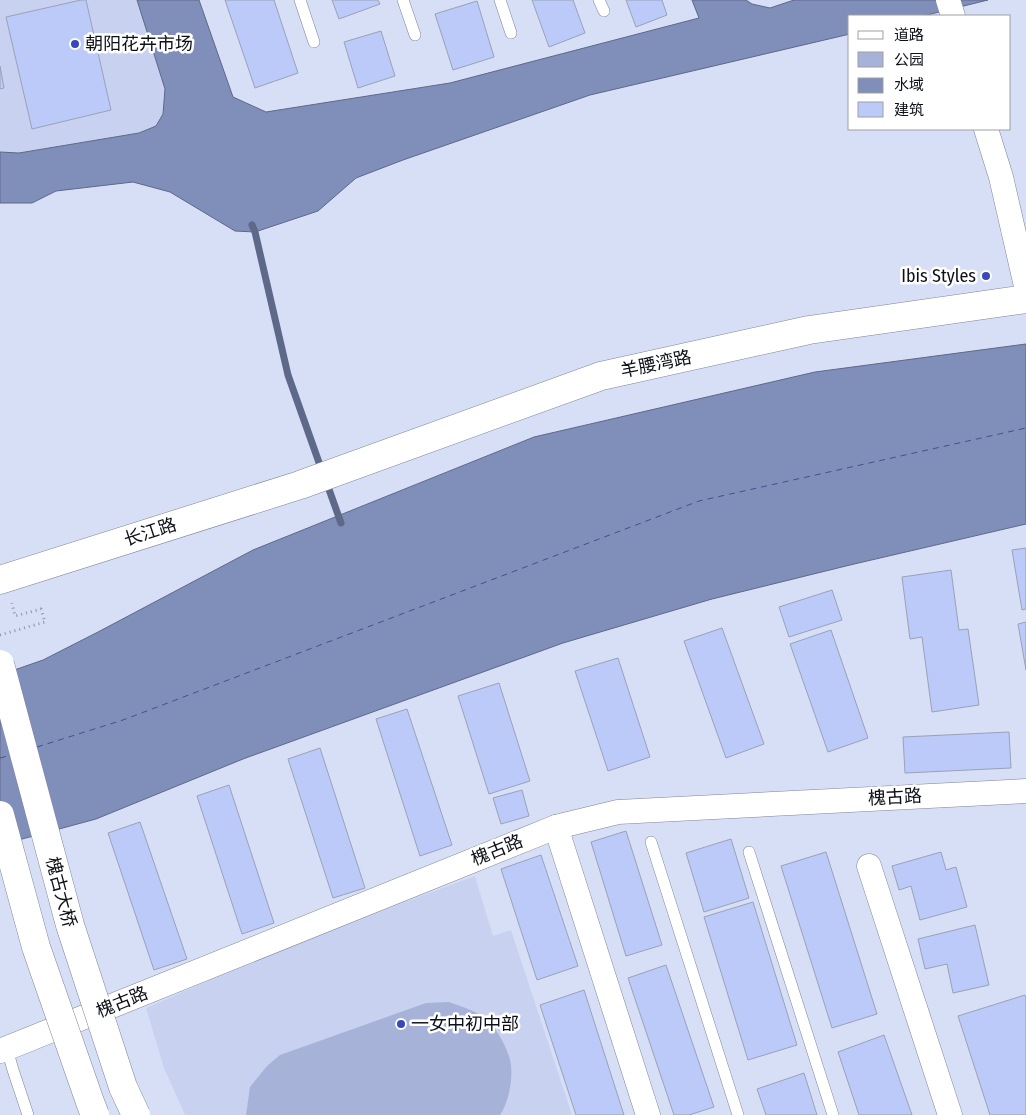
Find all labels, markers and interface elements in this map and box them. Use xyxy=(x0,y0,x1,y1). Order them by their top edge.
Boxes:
legend xyxy=(848,15,1011,130)
text: 道路 xyxy=(894,26,924,44)
place label: 朝阳花卉市场 xyxy=(85,33,193,55)
marker: 朝阳花卉市场 xyxy=(69,38,81,50)
text: 公园 xyxy=(894,51,924,69)
text: 水域 xyxy=(894,76,924,94)
text: 建筑 xyxy=(894,101,924,119)
place label: Ibis Styles xyxy=(901,265,976,287)
marker: Ibis Styles xyxy=(980,270,992,282)
street label: 羊腰湾路 xyxy=(618,346,694,382)
street label: 长江路 xyxy=(121,513,179,551)
street label: 槐古路 xyxy=(867,785,923,809)
street label: 槐古路 xyxy=(468,830,526,870)
street label: 槐古大桥 xyxy=(41,854,81,930)
street label: 槐古路 xyxy=(93,982,151,1022)
place label: 一女中初中部 xyxy=(411,1013,519,1035)
marker: 一女中初中部 xyxy=(395,1018,407,1030)

